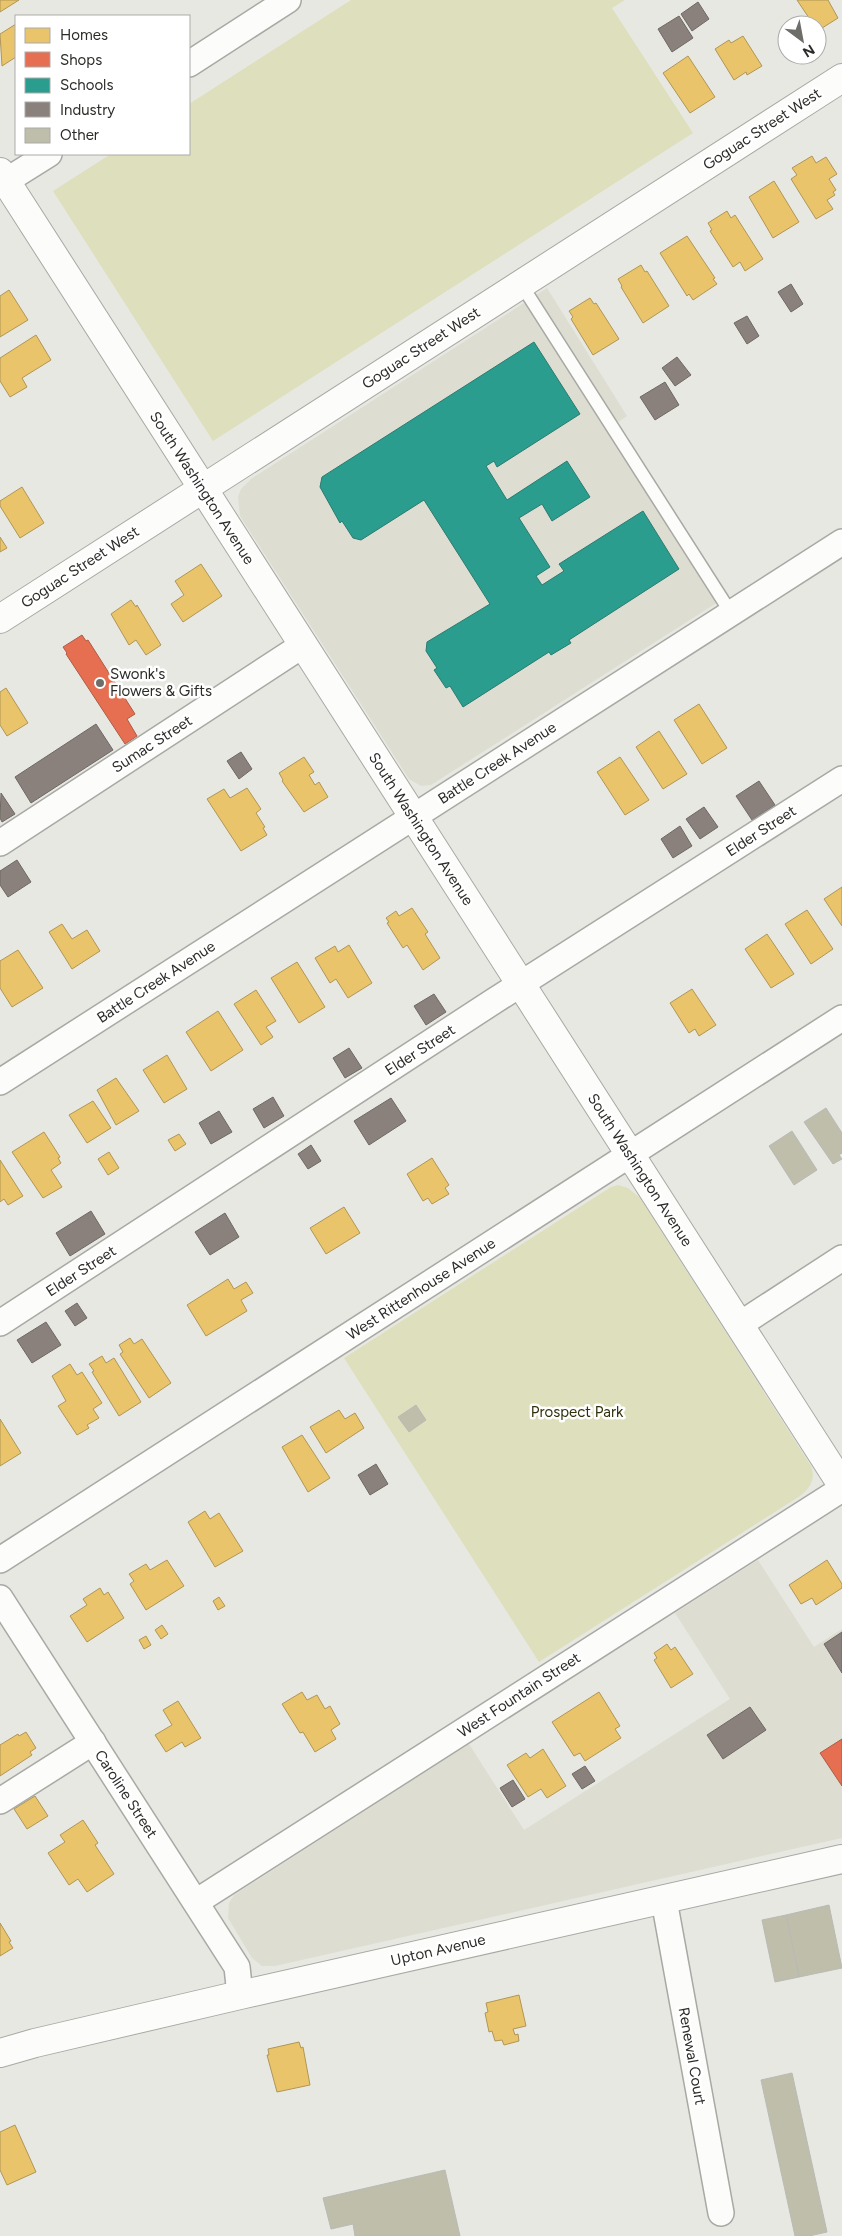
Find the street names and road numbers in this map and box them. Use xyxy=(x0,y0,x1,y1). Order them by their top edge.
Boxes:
street label: Goguac Street West xyxy=(700,84,825,174)
street label: Goguac Street West xyxy=(359,303,484,393)
street label: South Washington Avenue xyxy=(146,408,258,568)
street label: Goguac Street West xyxy=(18,522,143,612)
street label: Sumac Street xyxy=(109,711,196,777)
street label: Battle Creek Avenue xyxy=(435,718,559,808)
street label: South Washington Avenue xyxy=(365,749,477,909)
street label: Elder Street xyxy=(723,802,800,860)
street label: Battle Creek Avenue xyxy=(94,937,218,1027)
street label: Elder Street xyxy=(382,1021,459,1079)
street label: South Washington Avenue xyxy=(584,1090,696,1250)
street label: West Rittenhouse Avenue xyxy=(343,1234,499,1344)
street label: Elder Street xyxy=(43,1242,120,1300)
street label: West Fountain Street xyxy=(454,1648,584,1741)
street label: Caroline Street xyxy=(91,1747,161,1842)
street label: Upton Avenue xyxy=(389,1930,487,1970)
street label: Renewal Court xyxy=(675,2006,709,2107)

